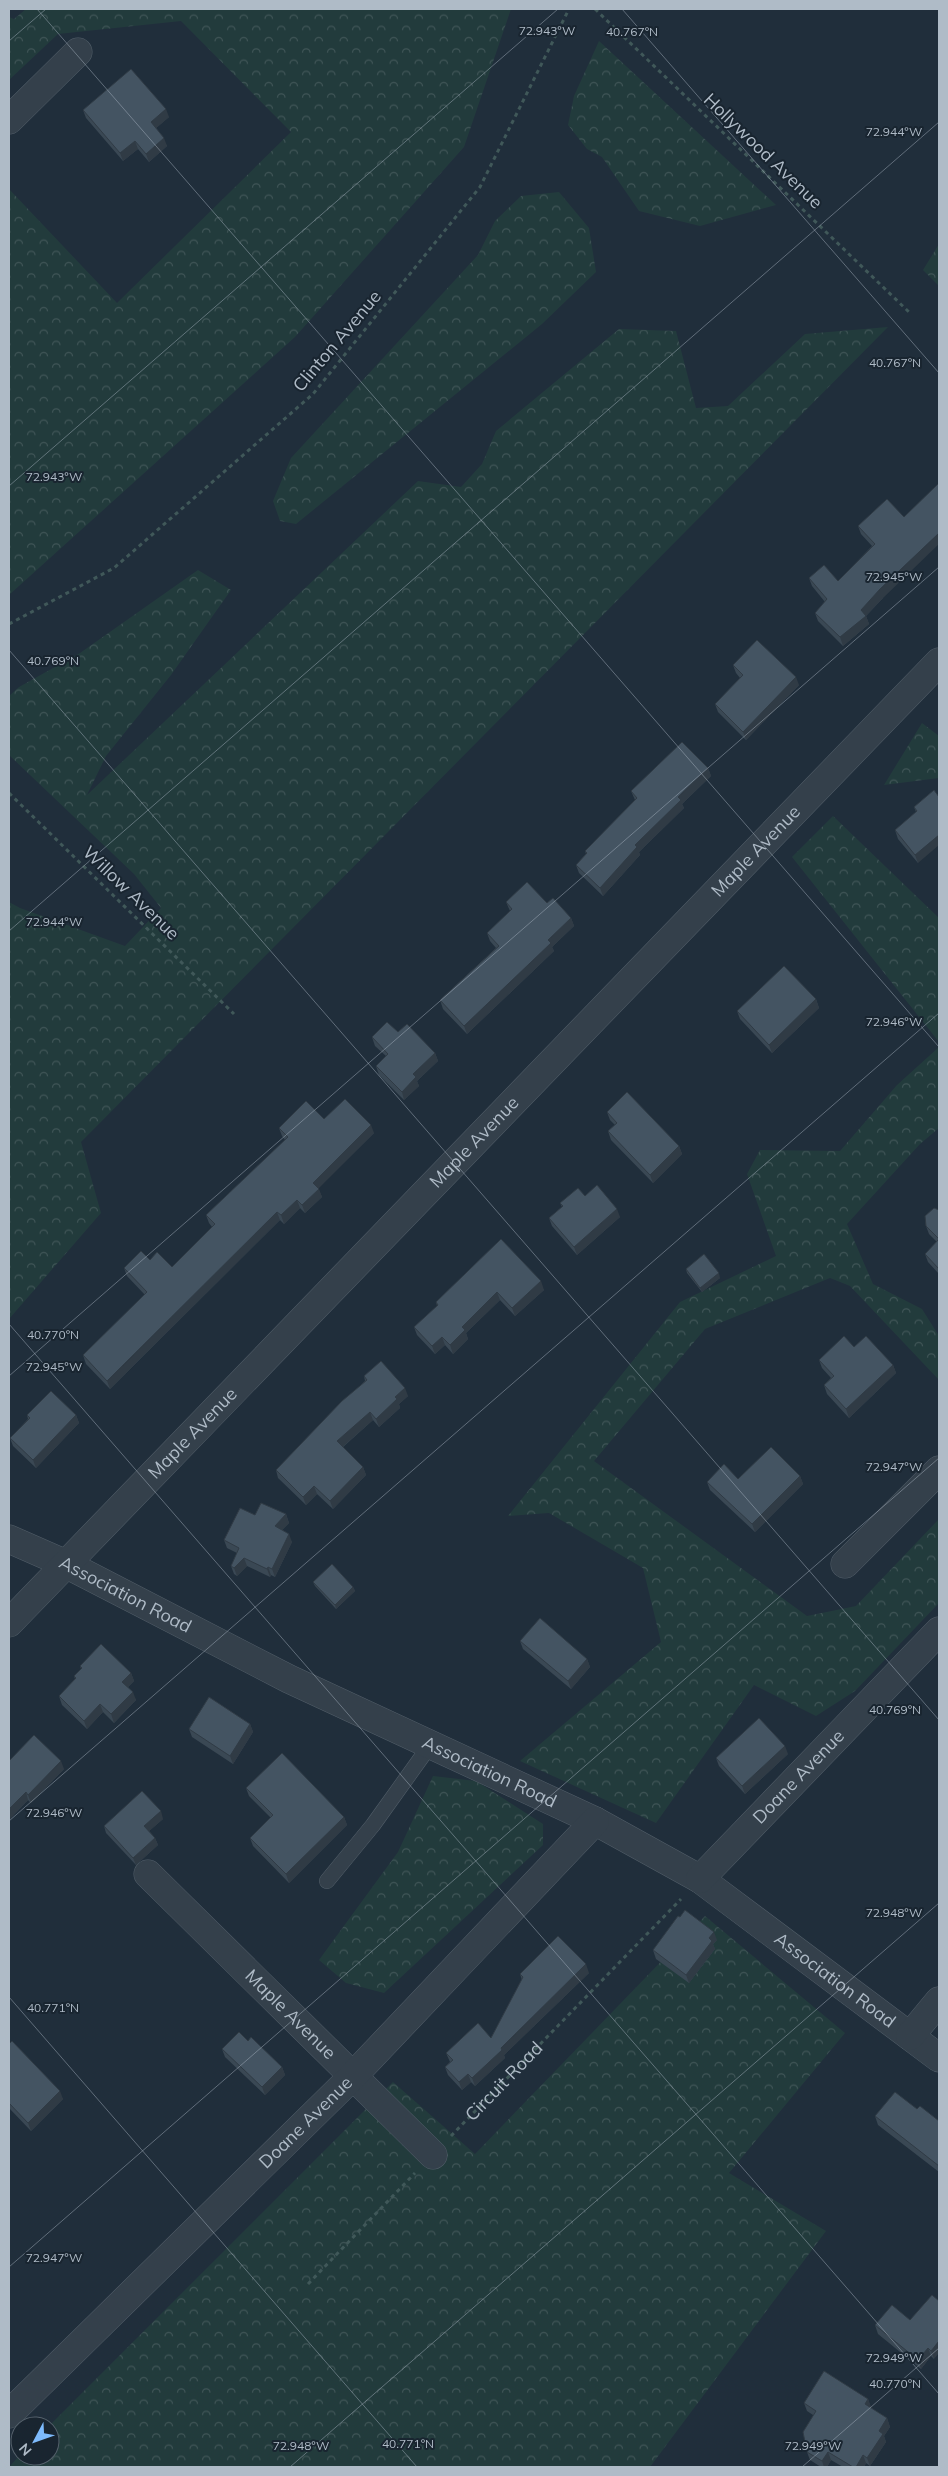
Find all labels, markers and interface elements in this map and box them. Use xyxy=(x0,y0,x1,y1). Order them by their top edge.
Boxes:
text: 72.943°W xyxy=(519,23,575,38)
text: 40.767°N xyxy=(606,24,658,39)
street label: Hollywood Avenue xyxy=(699,88,828,213)
text: 72.944°W xyxy=(866,124,922,139)
street label: Clinton Avenue xyxy=(287,285,386,396)
text: 40.767°N xyxy=(869,355,921,370)
text: 72.943°W xyxy=(26,469,82,484)
text: 72.945°W xyxy=(866,569,922,584)
text: 40.769°N xyxy=(27,653,79,668)
street label: Maple Avenue xyxy=(706,800,805,901)
street label: Willow Avenue xyxy=(78,841,185,945)
text: 72.944°W xyxy=(26,914,82,929)
text: 72.946°W xyxy=(866,1014,922,1029)
street label: Maple Avenue xyxy=(424,1091,523,1193)
text: 40.770°N xyxy=(27,1327,79,1342)
text: 72.945°W xyxy=(26,1359,82,1374)
street label: Maple Avenue xyxy=(143,1382,242,1484)
text: 72.947°W xyxy=(866,1459,922,1474)
street label: Association Road xyxy=(56,1551,196,1638)
text: 40.769°N xyxy=(869,1702,921,1717)
street label: Doane Avenue xyxy=(747,1724,849,1828)
street label: Association Road xyxy=(419,1730,560,1813)
text: 72.946°W xyxy=(26,1805,82,1820)
text: 72.948°W xyxy=(866,1905,922,1920)
street label: Association Road xyxy=(770,1927,900,2033)
street label: Maple Avenue xyxy=(240,1964,341,2064)
text: 40.771°N xyxy=(27,2000,79,2015)
street label: Circuit Road xyxy=(460,2037,547,2126)
street label: Doane Avenue xyxy=(254,2071,357,2173)
text: 72.947°W xyxy=(26,2250,82,2265)
text: 72.949°W xyxy=(866,2350,922,2365)
text: 40.770°N xyxy=(869,2376,921,2391)
north arrow xyxy=(10,2416,60,2466)
text: 40.771°N xyxy=(382,2436,434,2451)
text: 72.948°W xyxy=(273,2438,329,2453)
text: 72.949°W xyxy=(785,2438,841,2453)
text: N xyxy=(15,2440,35,2459)

